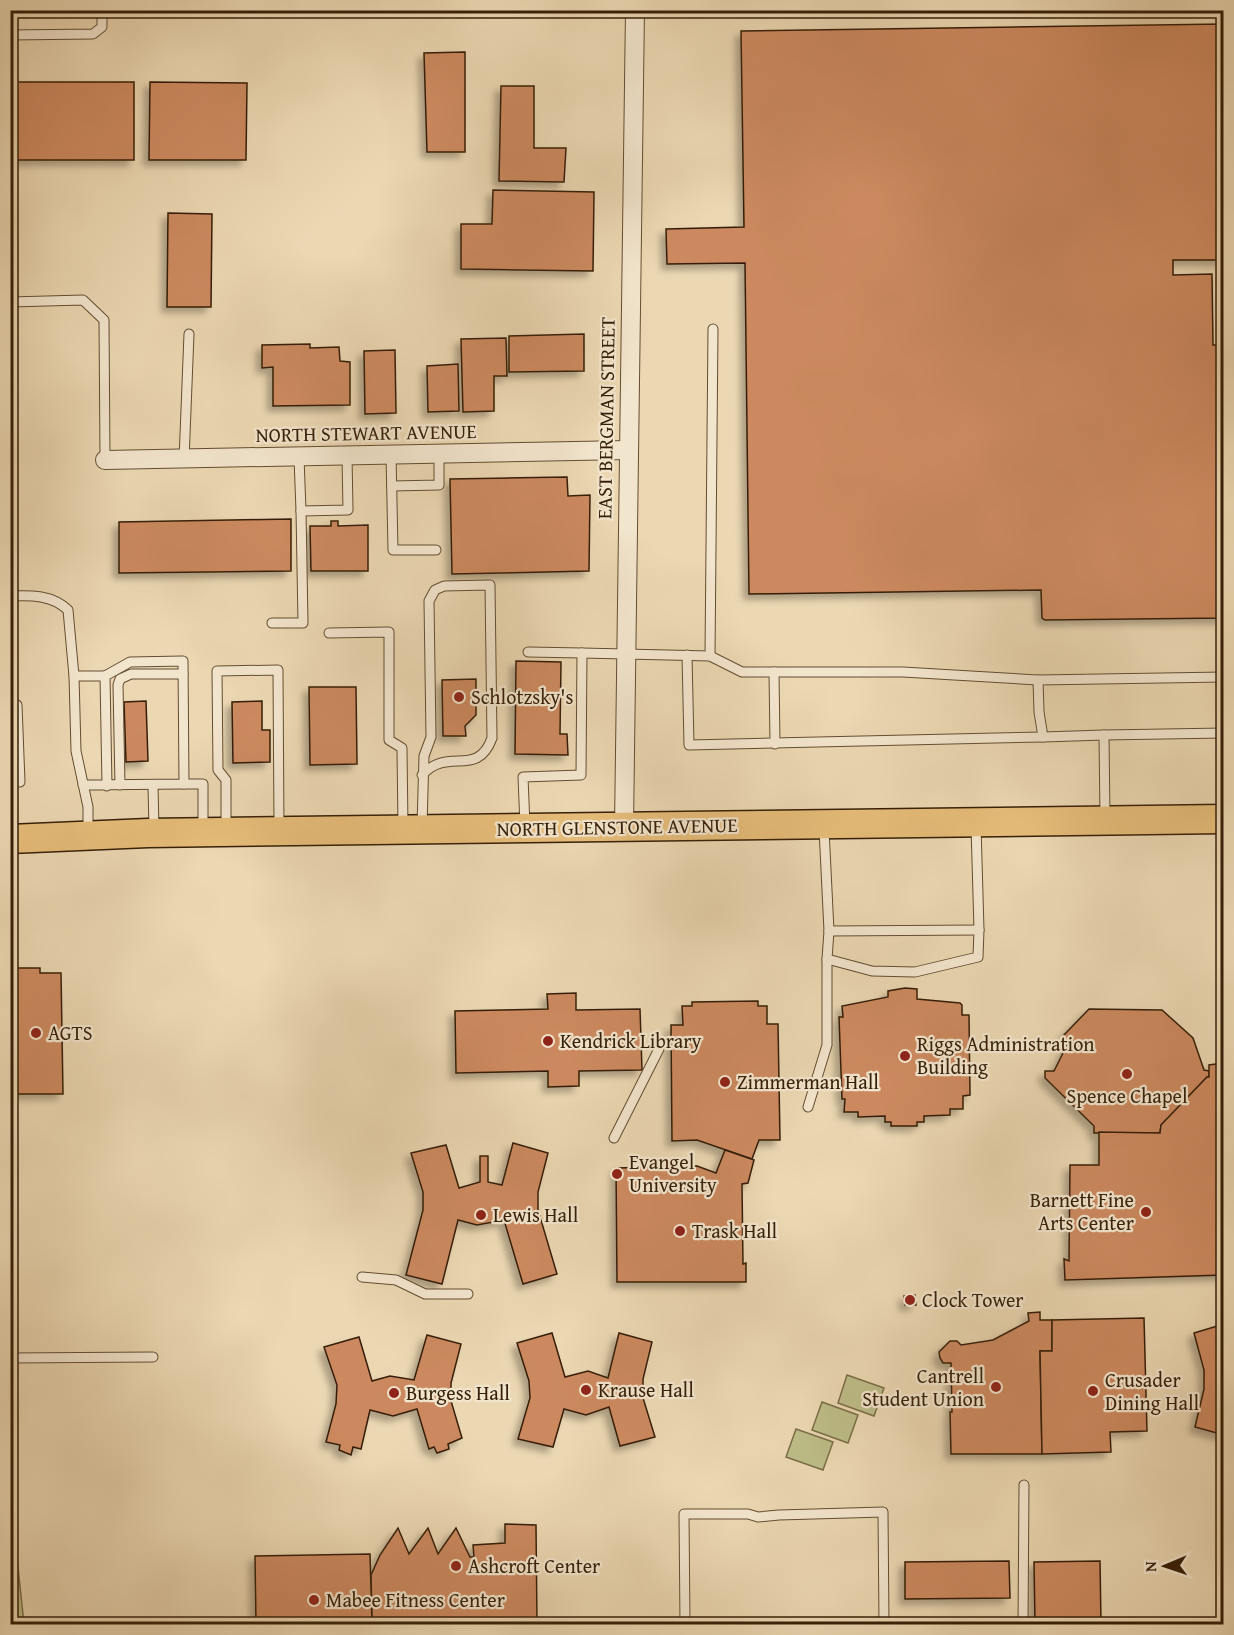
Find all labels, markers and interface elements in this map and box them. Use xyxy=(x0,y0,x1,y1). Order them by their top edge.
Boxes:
street label: EAST BERGMAN STREET xyxy=(589,317,622,519)
street label: NORTH STEWART AVENUE xyxy=(255,416,477,449)
place label: Schlotzsky's xyxy=(471,682,573,711)
marker: Schlotzsky's xyxy=(452,690,466,704)
street label: NORTH GLENSTONE AVENUE xyxy=(496,810,738,843)
place label: AGTS xyxy=(48,1018,93,1047)
marker: AGTS xyxy=(29,1026,43,1040)
place label: Kendrick Library xyxy=(560,1026,702,1055)
place label: Riggs Administration Building xyxy=(917,1029,1095,1081)
marker: Kendrick Library xyxy=(541,1034,555,1048)
marker: Riggs Administration Building xyxy=(898,1049,912,1063)
place label: Zimmerman Hall xyxy=(737,1067,879,1096)
marker: Spence Chapel xyxy=(1120,1067,1134,1081)
marker: Zimmerman Hall xyxy=(718,1075,732,1089)
place label: Spence Chapel xyxy=(1066,1081,1188,1110)
place label: Evangel University xyxy=(629,1147,717,1199)
marker: Evangel University xyxy=(610,1167,624,1181)
place label: Barnett Fine Arts Center xyxy=(1030,1185,1134,1237)
place label: Lewis Hall xyxy=(493,1200,579,1229)
marker: Barnett Fine Arts Center xyxy=(1139,1205,1153,1219)
marker: Lewis Hall xyxy=(474,1208,488,1222)
place label: Trask Hall xyxy=(692,1216,778,1245)
marker: Trask Hall xyxy=(673,1224,687,1238)
place label: Clock Tower xyxy=(922,1285,1024,1314)
marker: Clock Tower xyxy=(903,1293,917,1307)
place label: Cantrell Student Union xyxy=(862,1361,984,1413)
place label: Crusader Dining Hall xyxy=(1105,1365,1200,1417)
place label: Krause Hall xyxy=(598,1375,694,1404)
place label: Burgess Hall xyxy=(406,1378,510,1407)
marker: Cantrell Student Union xyxy=(989,1380,1003,1394)
marker: Krause Hall xyxy=(579,1383,593,1397)
marker: Crusader Dining Hall xyxy=(1086,1384,1100,1398)
marker: Burgess Hall xyxy=(387,1386,401,1400)
north arrow xyxy=(1135,1536,1195,1596)
place label: Ashcroft Center xyxy=(468,1551,600,1580)
marker: Ashcroft Center xyxy=(449,1559,463,1573)
text: N xyxy=(1138,1560,1162,1572)
place label: Mabee Fitness Center xyxy=(326,1585,505,1614)
marker: Mabee Fitness Center xyxy=(307,1593,321,1607)

